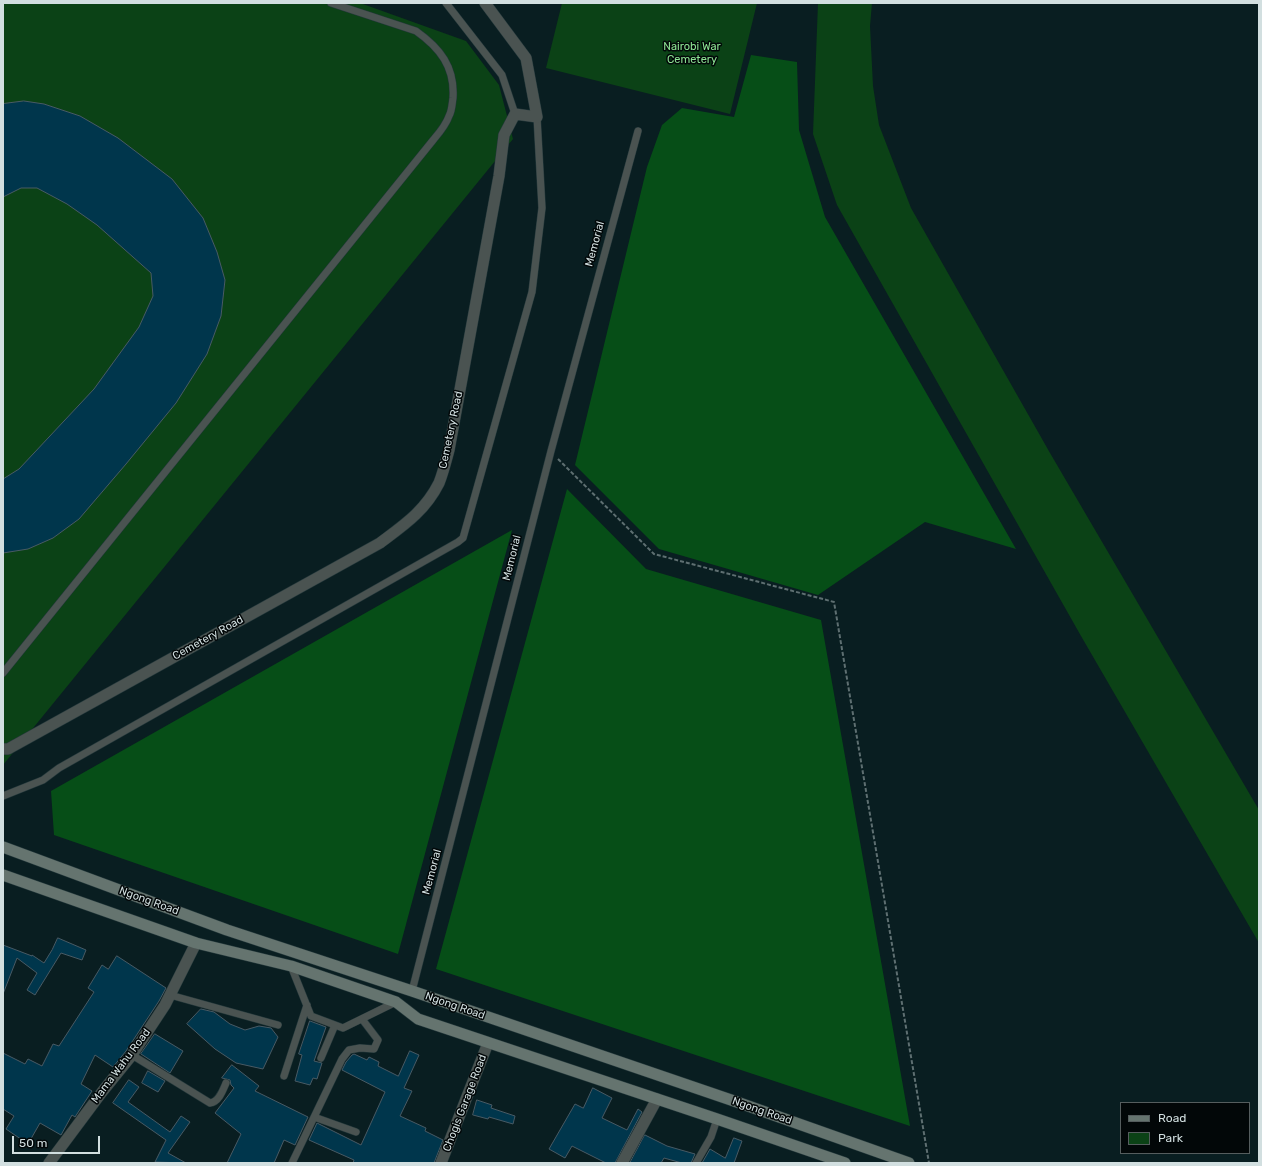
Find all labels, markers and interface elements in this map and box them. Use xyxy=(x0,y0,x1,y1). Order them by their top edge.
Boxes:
park label: Nairobi War Cemetery xyxy=(663,40,721,66)
street label: Memorial xyxy=(583,220,607,268)
street label: Cemetery Road xyxy=(436,390,466,470)
street label: Memorial xyxy=(500,534,524,582)
street label: Cemetery Road xyxy=(170,613,246,663)
street label: Memorial xyxy=(420,848,444,896)
street label: Ngong Road xyxy=(117,884,181,918)
street label: Ngong Road xyxy=(423,990,487,1022)
street label: Mama Wahu Road xyxy=(89,1026,153,1106)
street label: Chogis Garage Road xyxy=(440,1053,490,1153)
street label: Ngong Road xyxy=(730,1095,794,1127)
legend xyxy=(1120,1102,1250,1154)
text: Road xyxy=(1158,1111,1186,1125)
scale bar xyxy=(14,1128,102,1154)
text: Park xyxy=(1158,1131,1183,1145)
text: 50 m xyxy=(19,1136,47,1150)

